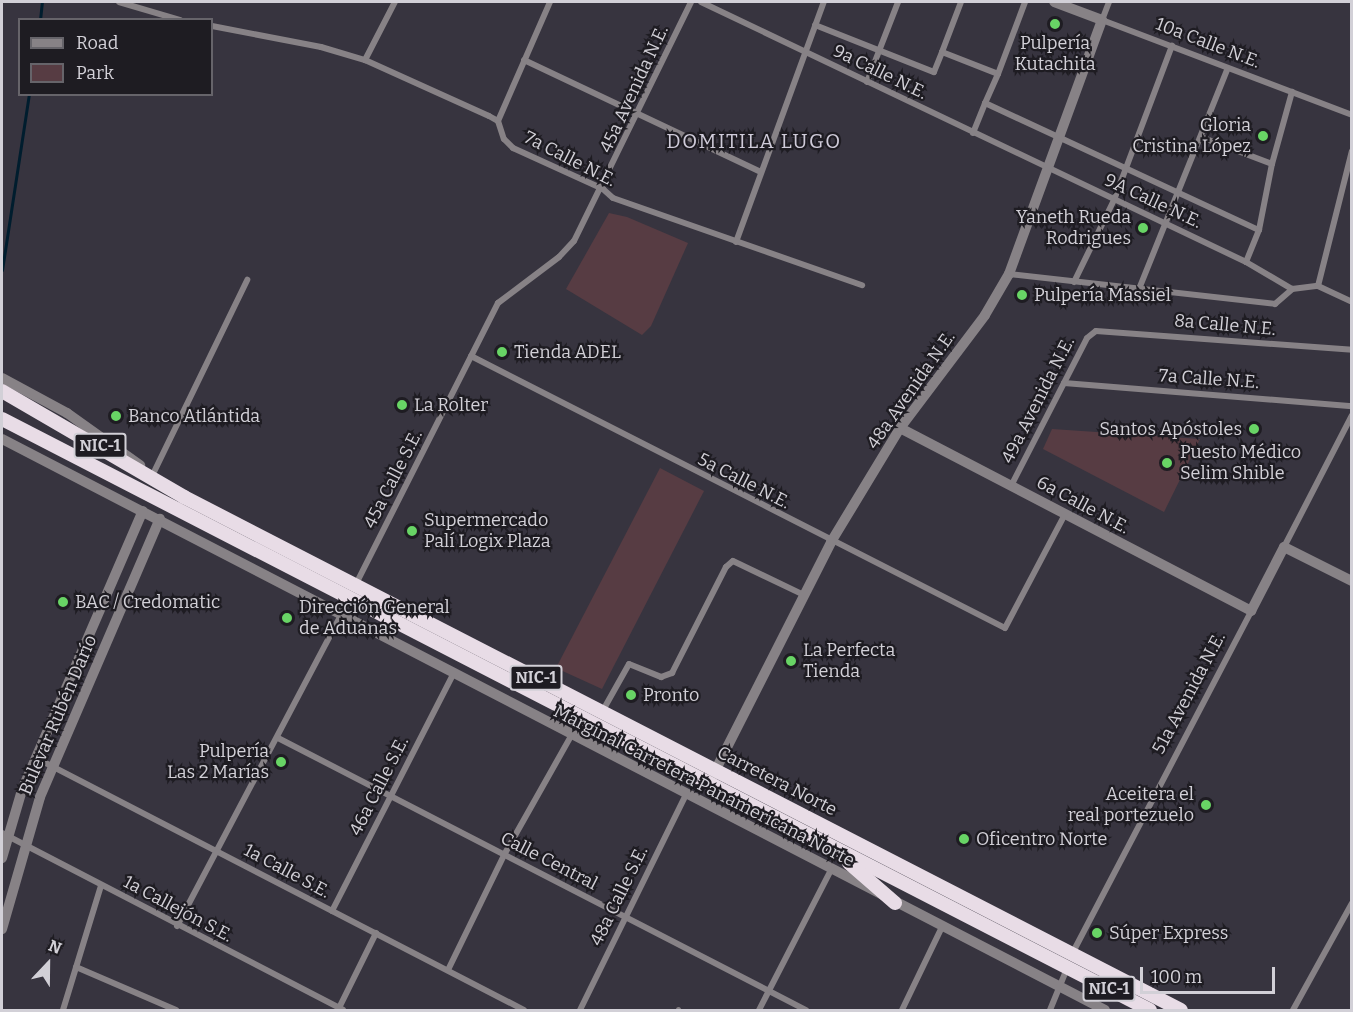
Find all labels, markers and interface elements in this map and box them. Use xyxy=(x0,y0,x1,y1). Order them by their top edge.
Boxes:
street label: 10a Calle N.E. xyxy=(1153,13,1263,73)
marker: Pulpería Kutachita xyxy=(1048,17,1062,31)
legend xyxy=(18,18,213,96)
street label: 45a Avenida N.E. xyxy=(595,22,673,156)
text: Road xyxy=(76,32,118,54)
place label: Pulpería Kutachita xyxy=(1014,33,1096,76)
street label: 9a Calle N.E. xyxy=(829,40,931,104)
text: Park xyxy=(76,62,114,84)
place label: Gloria Cristina López xyxy=(1132,115,1251,158)
street label: 7a Calle N.E. xyxy=(520,127,620,191)
district label: DOMITILA LUGO xyxy=(666,129,842,153)
marker: Gloria Cristina López xyxy=(1256,129,1270,143)
street label: 9A Calle N.E. xyxy=(1101,169,1205,233)
place label: Yaneth Rueda Rodrigues xyxy=(1016,207,1131,250)
marker: Yaneth Rueda Rodrigues xyxy=(1136,221,1150,235)
place label: Pulpería Massiel xyxy=(1034,284,1171,306)
marker: Pulpería Massiel xyxy=(1015,288,1029,302)
street label: 8a Calle N.E. xyxy=(1173,310,1277,340)
street label: 48a Avenida N.E. xyxy=(862,327,960,453)
street label: 49a Avenida N.E. xyxy=(997,333,1079,467)
place label: Tienda ADEL xyxy=(514,341,621,363)
marker: Tienda ADEL xyxy=(495,345,509,359)
street label: 7a Calle N.E. xyxy=(1158,365,1260,393)
place label: La Rolter xyxy=(414,394,488,416)
marker: La Rolter xyxy=(395,398,409,412)
place label: Banco Atlántida xyxy=(128,405,260,427)
marker: Banco Atlántida xyxy=(109,409,123,423)
place label: Santos Apóstoles xyxy=(1099,418,1242,440)
marker: Santos Apóstoles xyxy=(1247,422,1261,436)
street label: 45a Calle S.E. xyxy=(359,426,427,532)
road number: NIC-1 xyxy=(73,433,127,459)
place label: Puesto Médico Selim Shible xyxy=(1180,442,1301,484)
street label: 5a Calle N.E. xyxy=(694,448,794,514)
marker: Puesto Médico Selim Shible xyxy=(1158,454,1176,472)
street label: 6a Calle N.E. xyxy=(1033,472,1133,538)
place label: Supermercado Palí Logix Plaza xyxy=(424,510,551,552)
marker: Supermercado Palí Logix Plaza xyxy=(405,524,419,538)
place label: BAC / Credomatic xyxy=(75,591,220,613)
marker: BAC / Credomatic xyxy=(56,595,70,609)
place label: Dirección General de Aduanas xyxy=(299,597,450,640)
marker: Dirección General de Aduanas xyxy=(280,611,294,625)
street label: 51a Avenida N.E. xyxy=(1148,628,1230,758)
street label: Bulevar Rubén Darío xyxy=(15,632,101,798)
place label: La Perfecta Tienda xyxy=(803,640,895,682)
marker: La Perfecta Tienda xyxy=(784,654,798,668)
road number: NIC-1 xyxy=(509,665,563,691)
place label: Pronto xyxy=(643,684,699,706)
marker: Pronto xyxy=(624,688,638,702)
street label: Marginal Carretera Panamericana Norte xyxy=(550,700,858,872)
street label: 46a Calle S.E. xyxy=(345,733,413,839)
place label: Pulpería Las 2 Marías xyxy=(167,741,269,783)
street label: Carretera Norte xyxy=(714,742,840,820)
marker: Pulpería Las 2 Marías xyxy=(274,755,288,769)
place label: Aceitera el real portezuelo xyxy=(1068,784,1194,826)
marker: Aceitera el real portezuelo xyxy=(1199,798,1213,812)
street label: Calle Central xyxy=(497,827,601,895)
place label: Oficentro Norte xyxy=(976,828,1107,850)
marker: Oficentro Norte xyxy=(957,832,971,846)
street label: 1a Calle S.E. xyxy=(240,839,334,903)
street label: 48a Calle S.E. xyxy=(586,843,652,949)
street label: 1a Callejón S.E. xyxy=(120,871,236,947)
place label: Súper Express xyxy=(1109,922,1228,944)
marker: Súper Express xyxy=(1090,926,1104,940)
north arrow xyxy=(18,934,78,994)
text: N xyxy=(46,936,64,958)
scale bar xyxy=(1143,955,1278,993)
text: 100 m xyxy=(1151,966,1202,988)
road number: NIC-1 xyxy=(1082,976,1136,1002)

